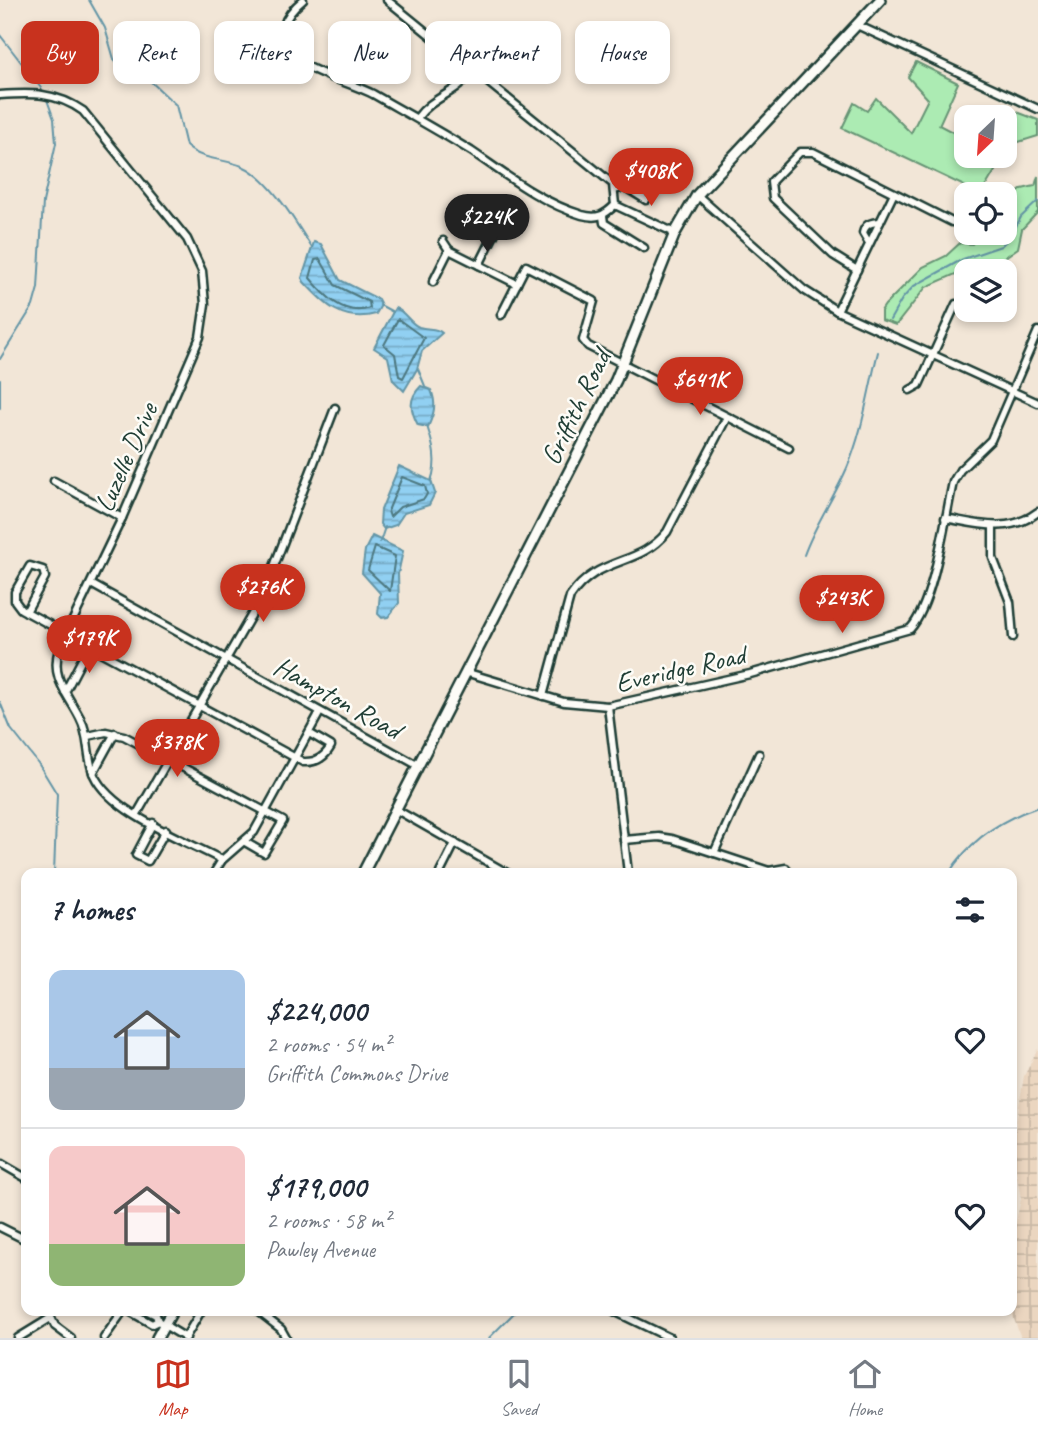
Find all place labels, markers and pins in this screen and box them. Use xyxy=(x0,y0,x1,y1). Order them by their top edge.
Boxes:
pin: $408K xyxy=(602,148,700,208)
pin: $224K xyxy=(438,194,536,254)
pin: $641K xyxy=(651,358,749,417)
pin: $276K xyxy=(214,564,312,624)
pin: $243K xyxy=(793,576,891,635)
pin: $179K xyxy=(40,616,138,675)
pin: $378K xyxy=(128,720,226,779)

